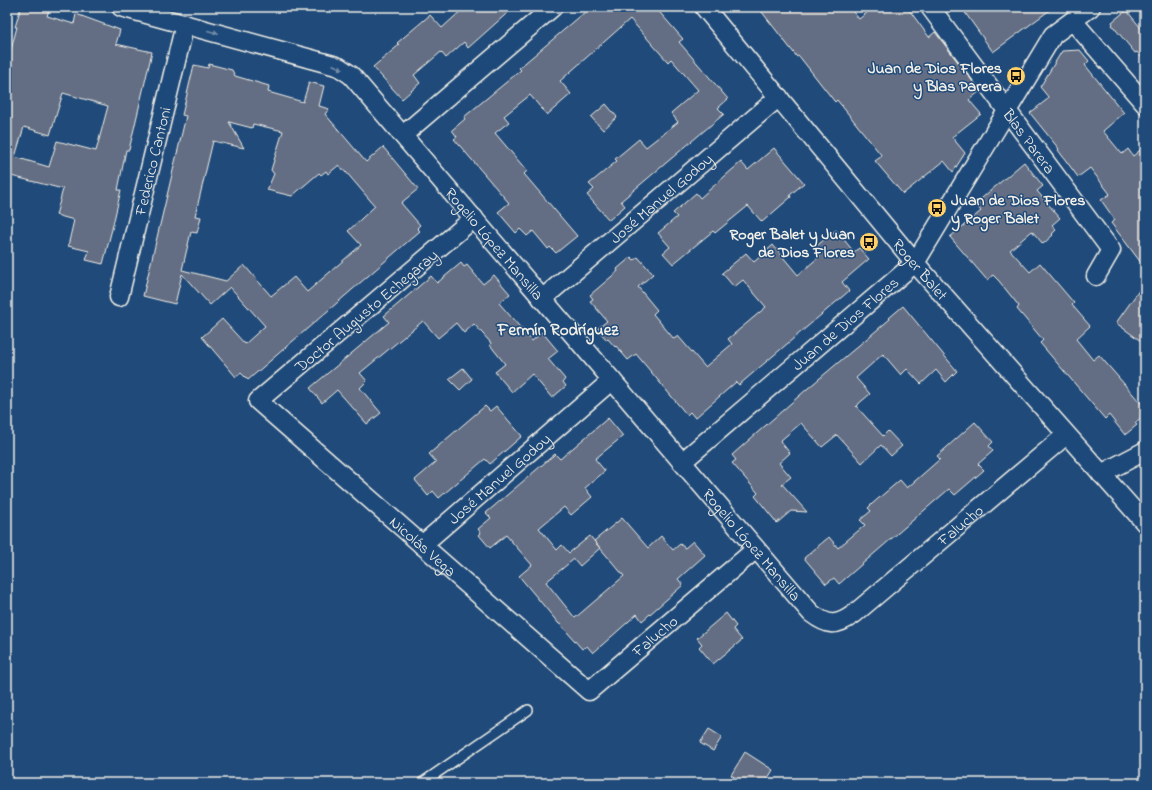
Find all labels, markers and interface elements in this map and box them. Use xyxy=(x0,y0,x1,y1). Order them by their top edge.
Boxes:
one-way arrow xyxy=(207,29,219,35)
place label: Juan de Dios Flores y Blas Parera xyxy=(868,57,1002,100)
one-way arrow xyxy=(332,64,344,70)
bus stop icon: Juan de Dios Flores y Blas Parera xyxy=(1005,65,1027,87)
street label: Blas Parera xyxy=(995,104,1060,180)
street label: Federico Cantoni xyxy=(129,105,179,219)
street label: José Manuel Godoy xyxy=(605,148,719,250)
street label: Rogelio López Mansilla xyxy=(438,183,549,306)
place label: Juan de Dios Flores y Roger Balet xyxy=(951,189,1085,232)
bus stop icon: Juan de Dios Flores y Roger Balet xyxy=(926,197,948,219)
place label: Roger Balet y Juan de Dios Flores xyxy=(729,223,855,265)
bus stop icon: Roger Balet y Juan de Dios Flores xyxy=(858,231,880,253)
street label: Roger Balet xyxy=(886,234,953,307)
street label: Doctor Augusto Echegaray xyxy=(290,244,444,379)
street label: Juan de Dios Flores xyxy=(787,272,905,377)
district label: Fermín Rodríguez xyxy=(497,318,619,345)
street label: José Manuel Godoy xyxy=(444,428,557,531)
street label: Rogelio López Mansilla xyxy=(696,484,806,607)
street label: Falucho xyxy=(932,500,990,553)
street label: Nicolás Vega xyxy=(383,511,461,584)
street label: Falucho xyxy=(627,610,684,664)

